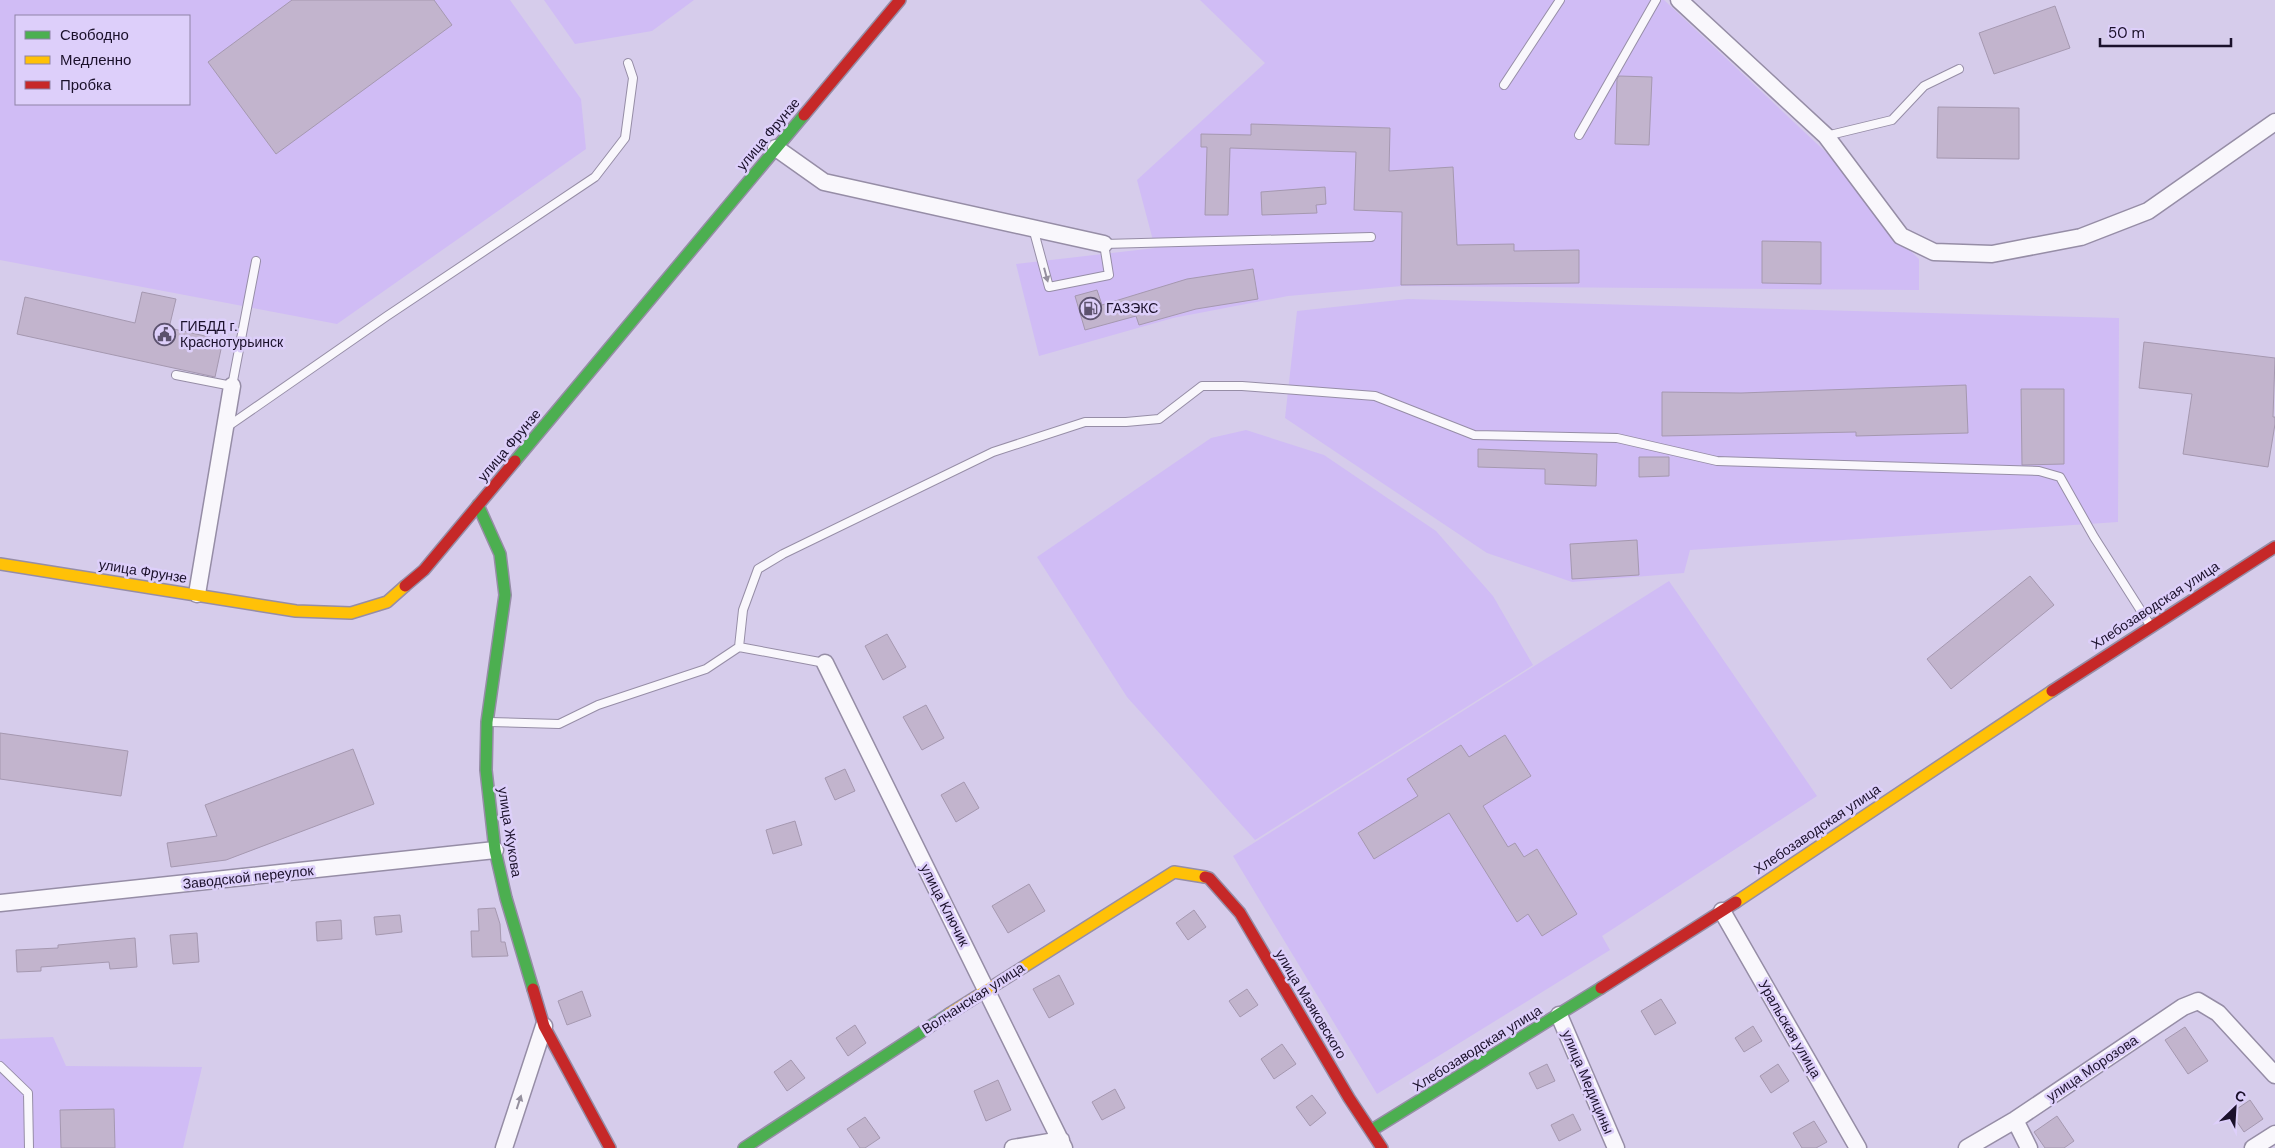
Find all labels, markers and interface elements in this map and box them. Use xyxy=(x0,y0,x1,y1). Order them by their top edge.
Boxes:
legend xyxy=(15,15,190,105)
scale bar xyxy=(2100,15,2231,47)
text: 50 m xyxy=(2108,23,2145,43)
text: Свободно xyxy=(60,25,129,45)
text: Медленно xyxy=(60,50,131,70)
text: Пробка xyxy=(60,75,112,95)
street label: улица Фрунзе xyxy=(732,94,804,174)
one-way arrow xyxy=(1042,268,1050,283)
fuel station icon: ГАЗЭКС xyxy=(1078,296,1102,320)
place label: ГАЗЭКС xyxy=(1106,299,1158,317)
place label: ГИБДД г. Краснотурьинск xyxy=(180,317,284,351)
public building icon: ГИБДД г. Краснотурьинск xyxy=(152,322,176,346)
street label: улица Фрунзе xyxy=(473,405,545,485)
street label: улица Фрунзе xyxy=(98,555,189,587)
street label: Хлебозаводская улица xyxy=(2088,557,2223,653)
street label: Хлебозаводская улица xyxy=(1750,780,1884,878)
street label: улица Жукова xyxy=(494,786,526,879)
street label: Заводской переулок xyxy=(182,861,315,893)
street label: улица Ключик xyxy=(917,861,974,950)
street label: улица Маяковского xyxy=(1271,946,1351,1062)
street label: Волчанская улица xyxy=(918,958,1028,1038)
street label: Уральская улица xyxy=(1755,977,1825,1081)
street label: Хлебозаводская улица xyxy=(1409,1001,1545,1095)
street label: улица Медицины xyxy=(1558,1027,1618,1137)
street label: улица Морозова xyxy=(2043,1031,2141,1105)
north arrow xyxy=(2210,1083,2260,1133)
text: С xyxy=(2232,1086,2249,1107)
one-way arrow xyxy=(516,1094,523,1109)

